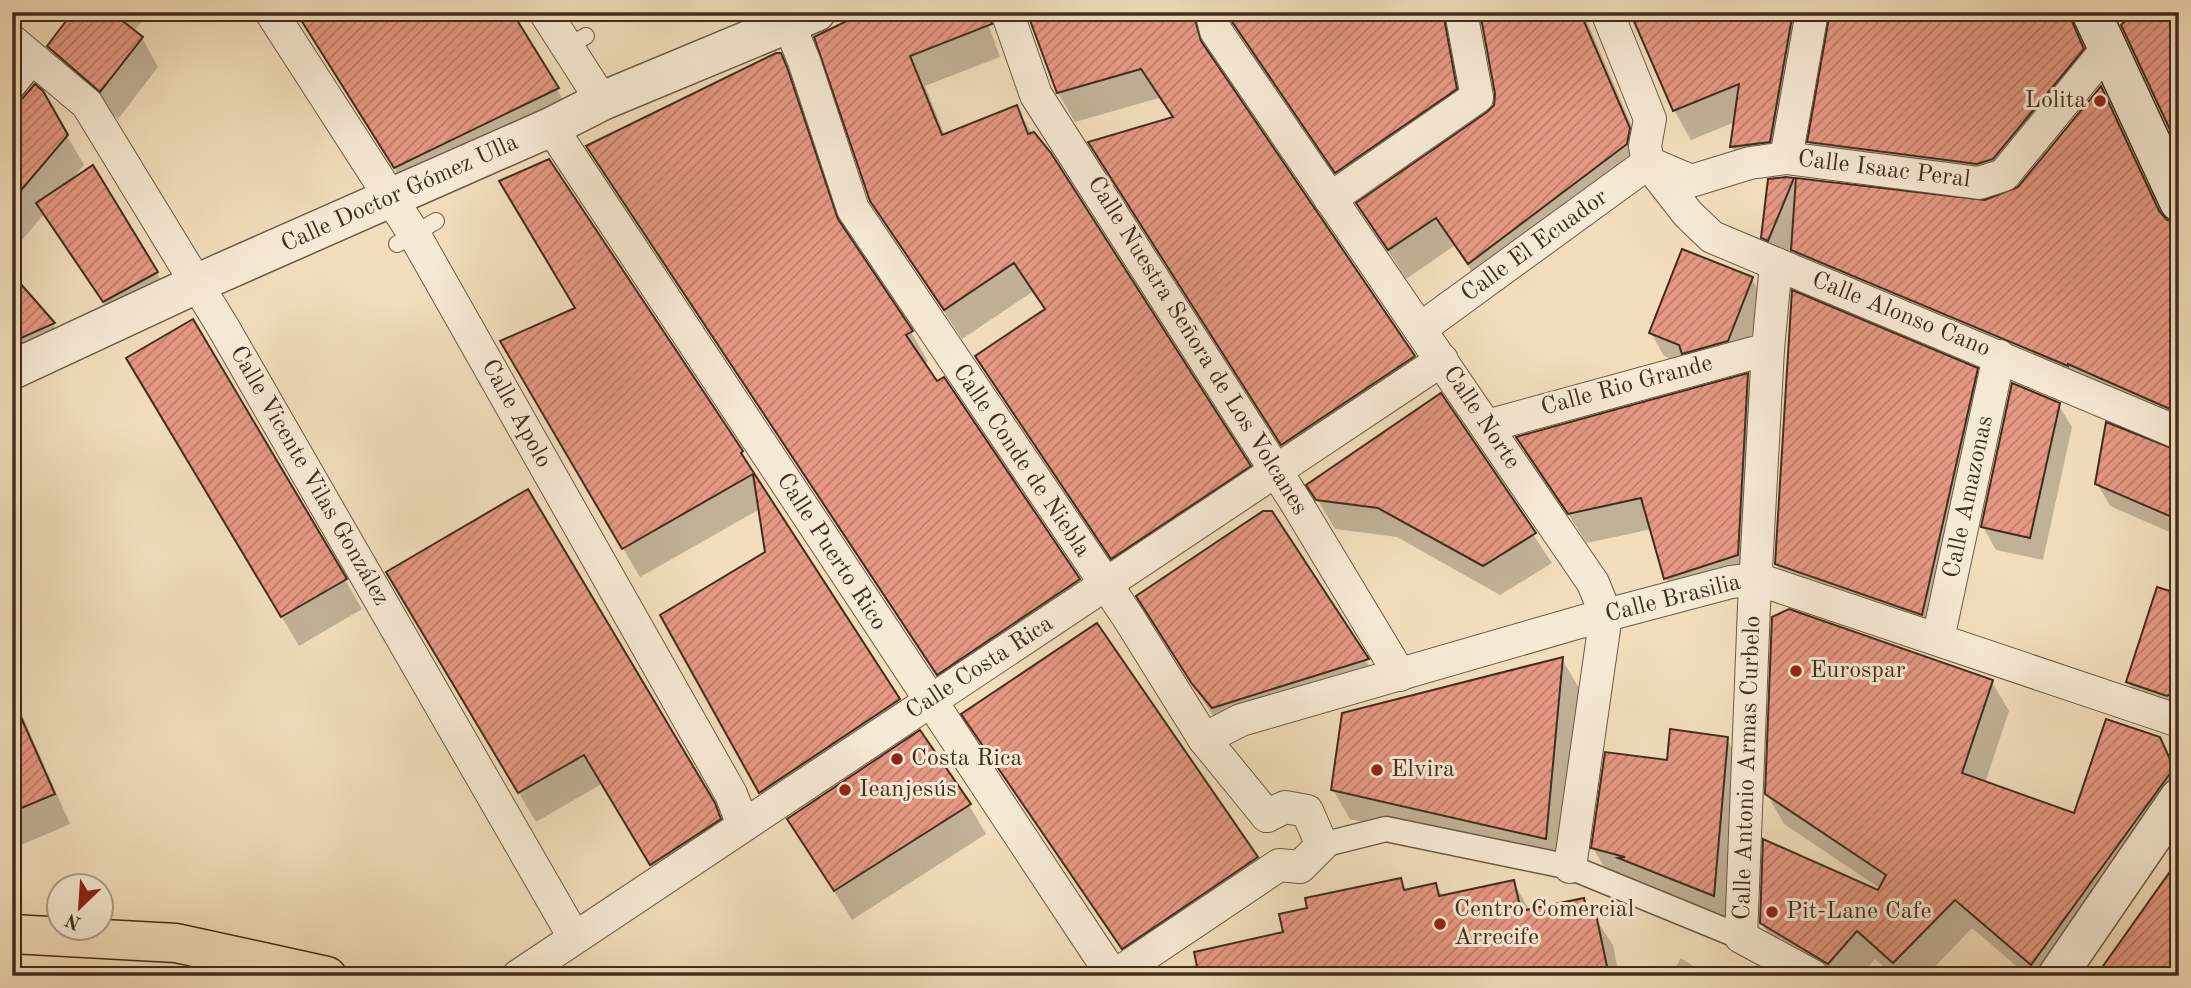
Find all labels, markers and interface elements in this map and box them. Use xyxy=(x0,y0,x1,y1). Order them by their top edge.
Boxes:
place label: Lolita xyxy=(2025,89,2086,113)
marker: Lolita xyxy=(2092,93,2108,109)
street label: Calle Doctor Gómez Ulla xyxy=(278,131,522,257)
street label: Calle Isaac Peral xyxy=(1796,148,1972,192)
street label: Calle Nuestra Señora de Los Volcanes xyxy=(1082,172,1312,520)
street label: Calle El Ecuador xyxy=(1457,185,1613,307)
street label: Calle Alonso Cano xyxy=(1808,268,1994,362)
street label: Calle Vicente Vilas González xyxy=(225,342,393,610)
street label: Calle Rio Grande xyxy=(1539,352,1715,420)
street label: Calle Apolo xyxy=(476,356,556,472)
street label: Calle Conde de Niebla xyxy=(948,360,1094,562)
street label: Calle Norte xyxy=(1438,362,1524,474)
street label: Calle Amazonas xyxy=(1940,414,1998,580)
street label: Calle Puerto Rico xyxy=(771,469,891,635)
street label: Calle Brasilia xyxy=(1603,571,1743,627)
street label: Calle Costa Rica xyxy=(902,612,1058,724)
street label: Calle Antonio Armas Curbelo xyxy=(1731,615,1765,921)
place label: Eurospar xyxy=(1810,659,1906,683)
marker: Eurospar xyxy=(1788,663,1804,679)
place label: Costa Rica xyxy=(911,747,1023,771)
marker: Costa Rica xyxy=(889,751,905,767)
place label: Elvira xyxy=(1391,758,1455,782)
marker: Elvira xyxy=(1369,762,1385,778)
place label: Ieanjesús xyxy=(859,778,957,802)
marker: Ieanjesús xyxy=(837,782,853,798)
north arrow xyxy=(46,872,116,942)
place label: Centro Comercial Arrecife xyxy=(1454,898,1634,950)
place label: Pit-Lane Cafe xyxy=(1786,900,1932,924)
marker: Pit-Lane Cafe xyxy=(1764,904,1780,920)
text: N xyxy=(63,908,84,932)
marker: Centro Comercial Arrecife xyxy=(1432,916,1448,932)

